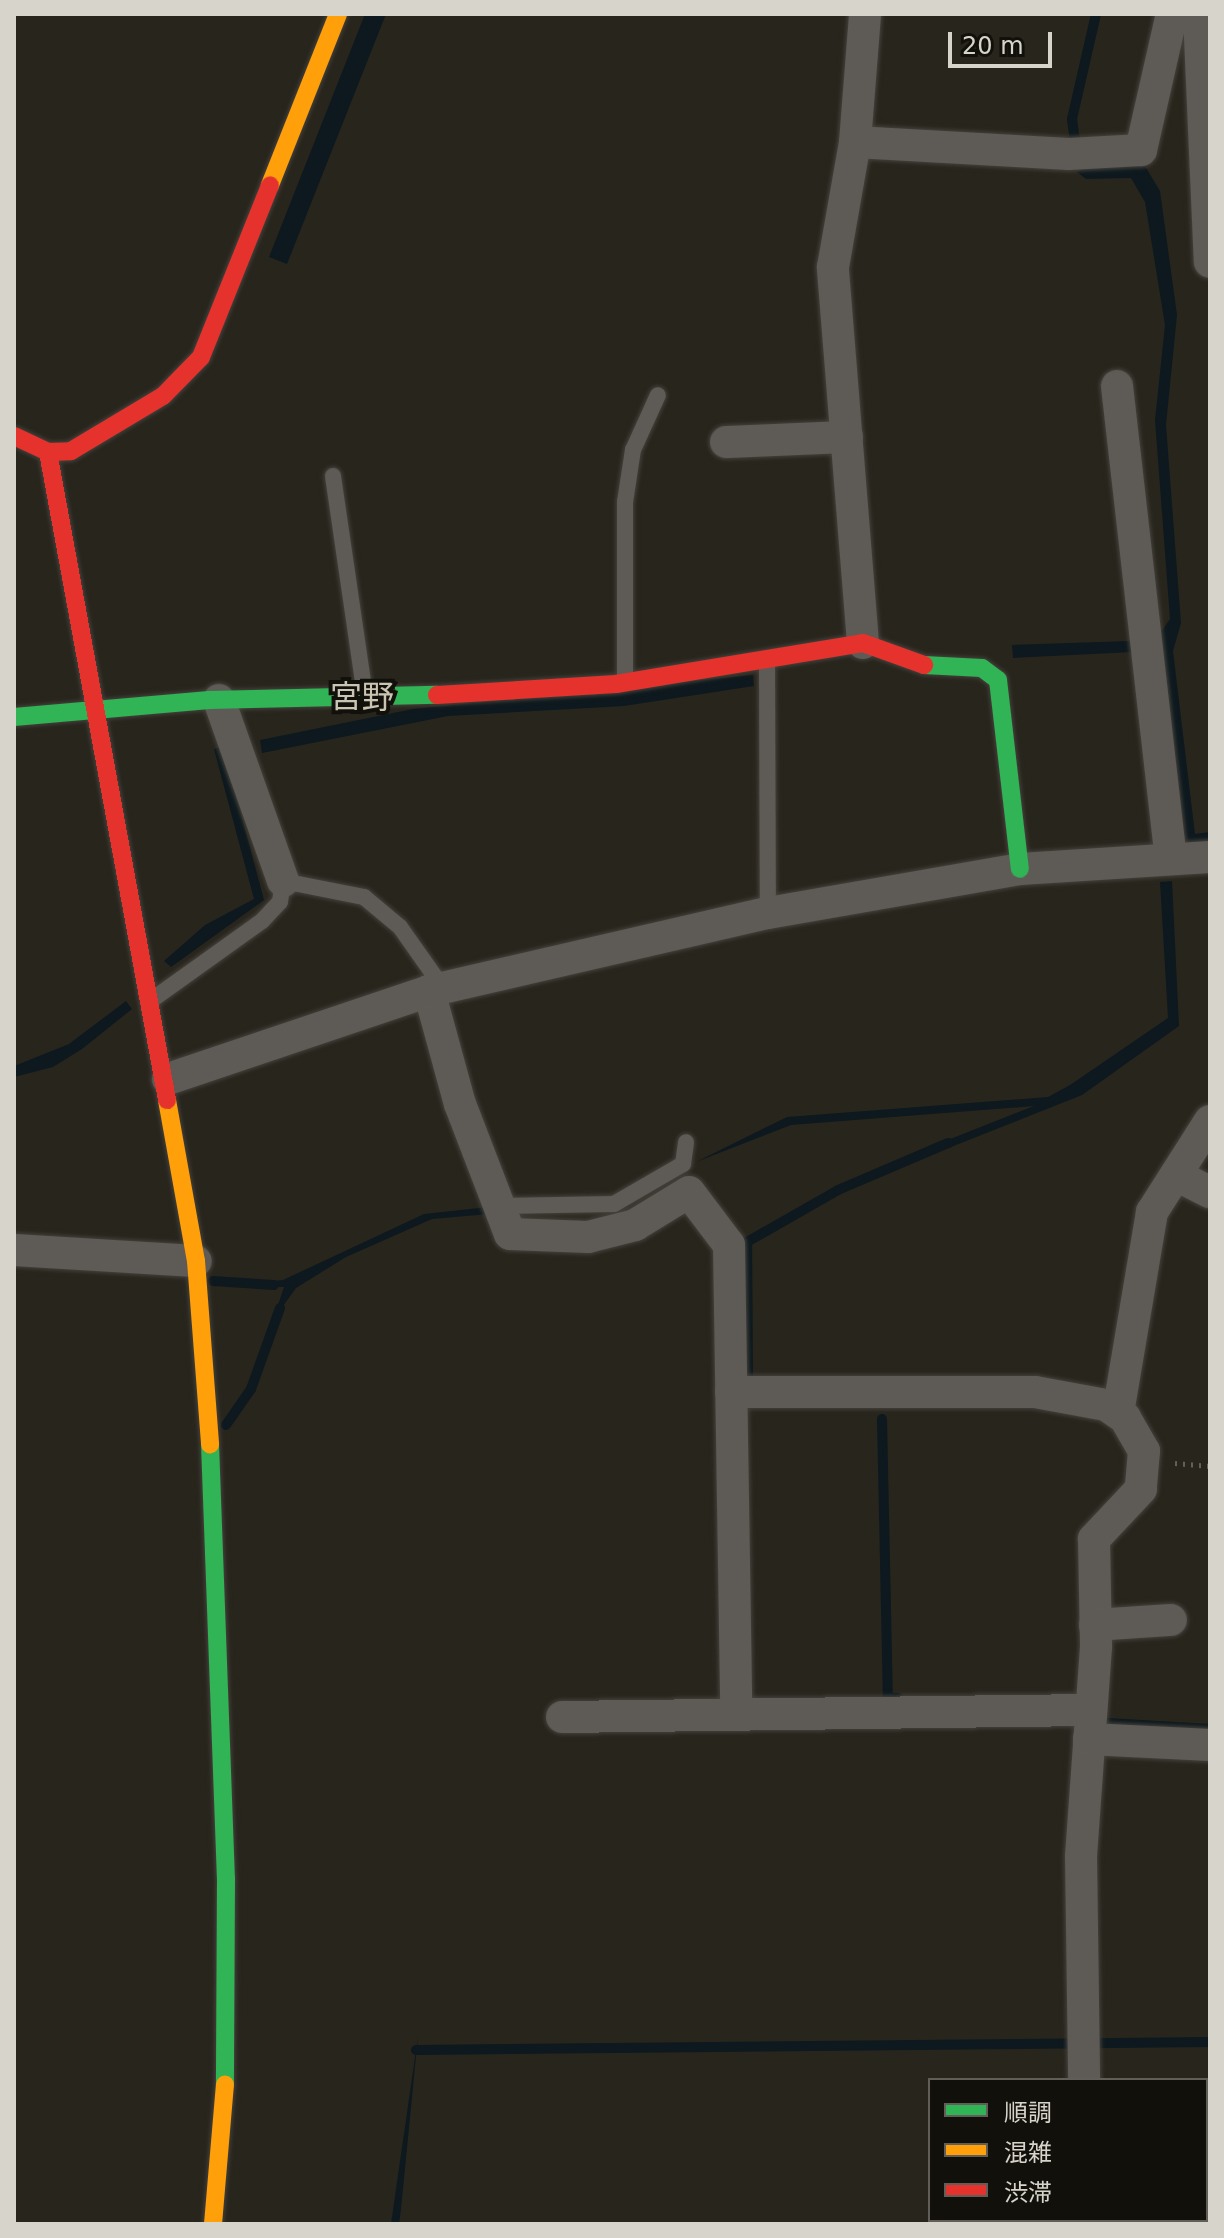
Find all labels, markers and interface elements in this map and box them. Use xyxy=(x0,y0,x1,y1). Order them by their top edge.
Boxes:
scale bar xyxy=(952,16,1056,66)
text: 20 m xyxy=(962,32,1024,60)
district label: 宮野 xyxy=(330,678,394,716)
legend xyxy=(928,2078,1208,2222)
text: 順調 xyxy=(1004,2099,1052,2127)
text: 混雑 xyxy=(1004,2139,1052,2167)
text: 渋滞 xyxy=(1004,2179,1052,2207)

